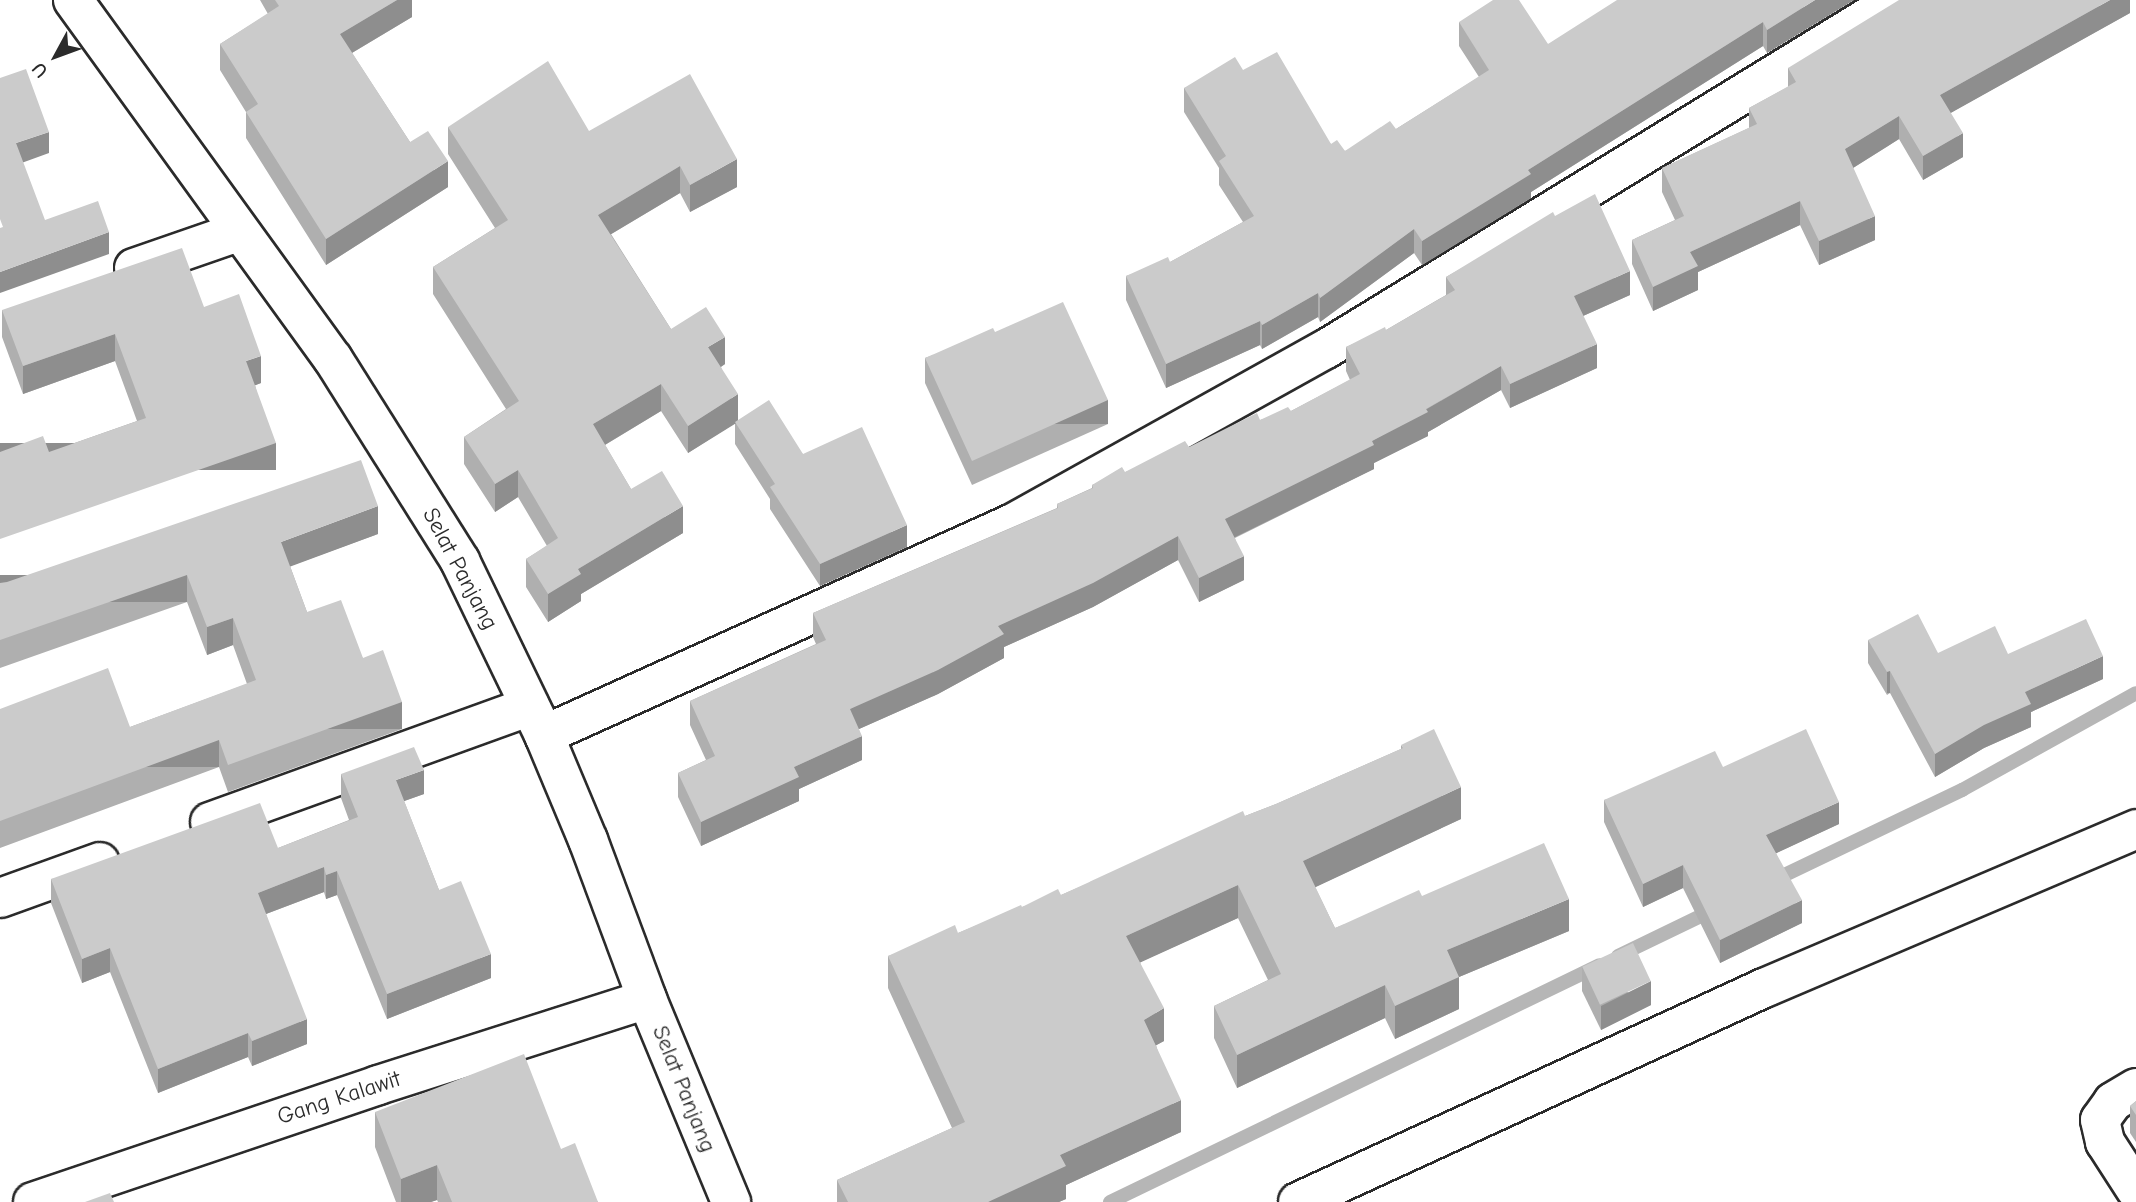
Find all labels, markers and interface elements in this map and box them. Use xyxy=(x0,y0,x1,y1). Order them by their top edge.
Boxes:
north arrow xyxy=(21,21,91,91)
text: U xyxy=(28,58,53,82)
street label: Selat Panjang xyxy=(416,503,504,635)
street label: Selat Panjang xyxy=(646,1022,722,1156)
street label: Gang Kalawit xyxy=(274,1065,404,1131)

